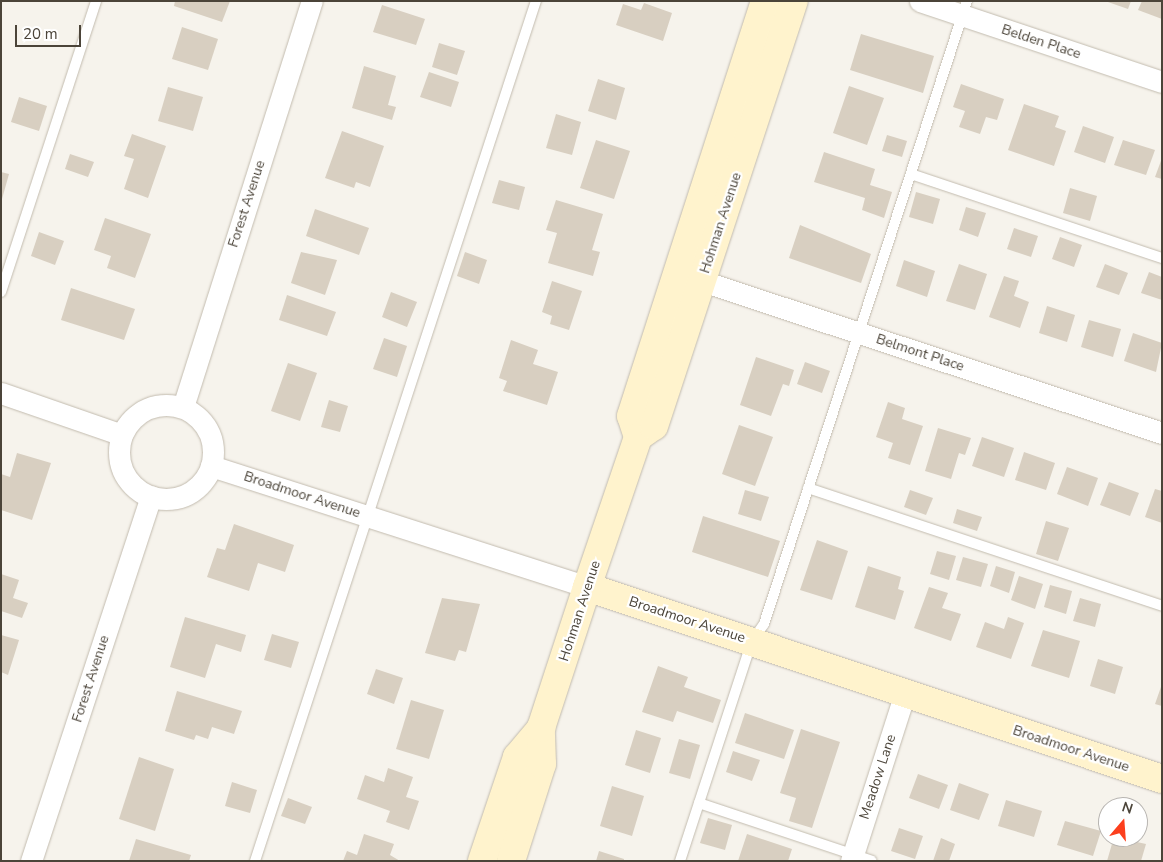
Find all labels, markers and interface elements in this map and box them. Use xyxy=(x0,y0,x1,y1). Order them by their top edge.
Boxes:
scale bar xyxy=(18,15,84,47)
street label: Belden Place xyxy=(999,21,1083,63)
text: 20 m xyxy=(23,24,58,44)
street label: Forest Avenue xyxy=(225,158,269,250)
street label: Hohman Avenue xyxy=(697,170,745,276)
street label: Belmont Place xyxy=(874,331,966,375)
street label: Broadmoor Avenue xyxy=(242,468,362,522)
street label: Hohman Avenue xyxy=(556,558,604,664)
street label: Broadmoor Avenue xyxy=(627,593,747,647)
street label: Forest Avenue xyxy=(69,633,113,725)
street label: Broadmoor Avenue xyxy=(1011,722,1131,776)
street label: Meadow Lane xyxy=(856,732,900,822)
north arrow xyxy=(1098,797,1148,847)
text: N xyxy=(1120,798,1135,819)

